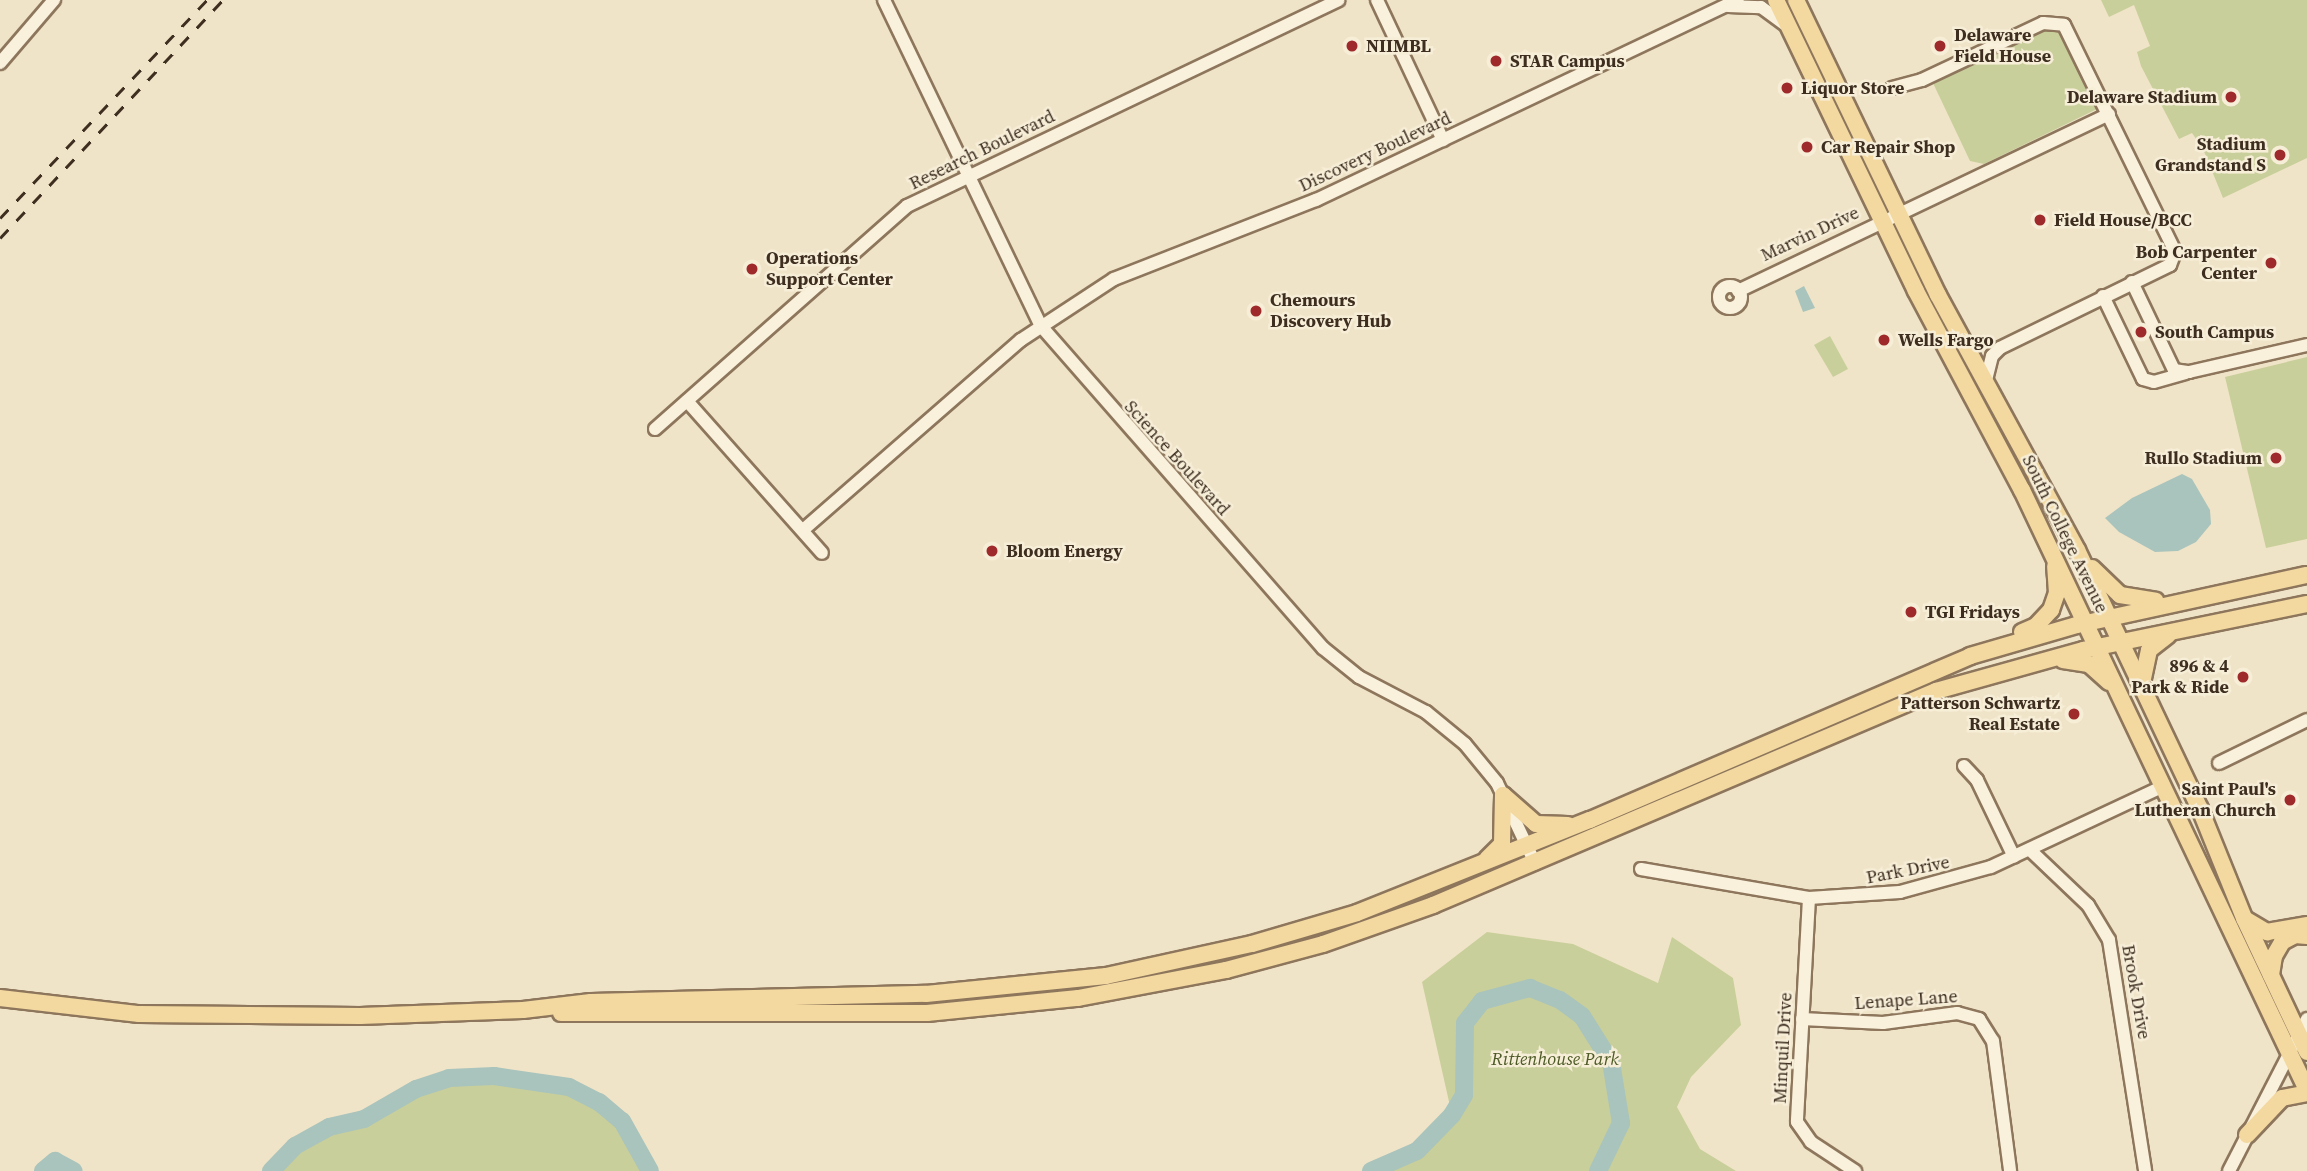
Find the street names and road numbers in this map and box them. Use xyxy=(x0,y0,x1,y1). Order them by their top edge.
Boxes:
street label: Research Boulevard xyxy=(906,105,1058,195)
street label: Discovery Boulevard xyxy=(1296,107,1454,197)
street label: Marvin Drive xyxy=(1758,202,1862,266)
street label: Science Boulevard xyxy=(1120,396,1234,520)
street label: South College Avenue xyxy=(2017,452,2113,616)
street label: Park Drive xyxy=(1864,851,1952,889)
street label: Brook Drive xyxy=(2117,943,2155,1041)
street label: Lenape Lane xyxy=(1854,986,1958,1014)
street label: Minquil Drive xyxy=(1769,992,1797,1104)

